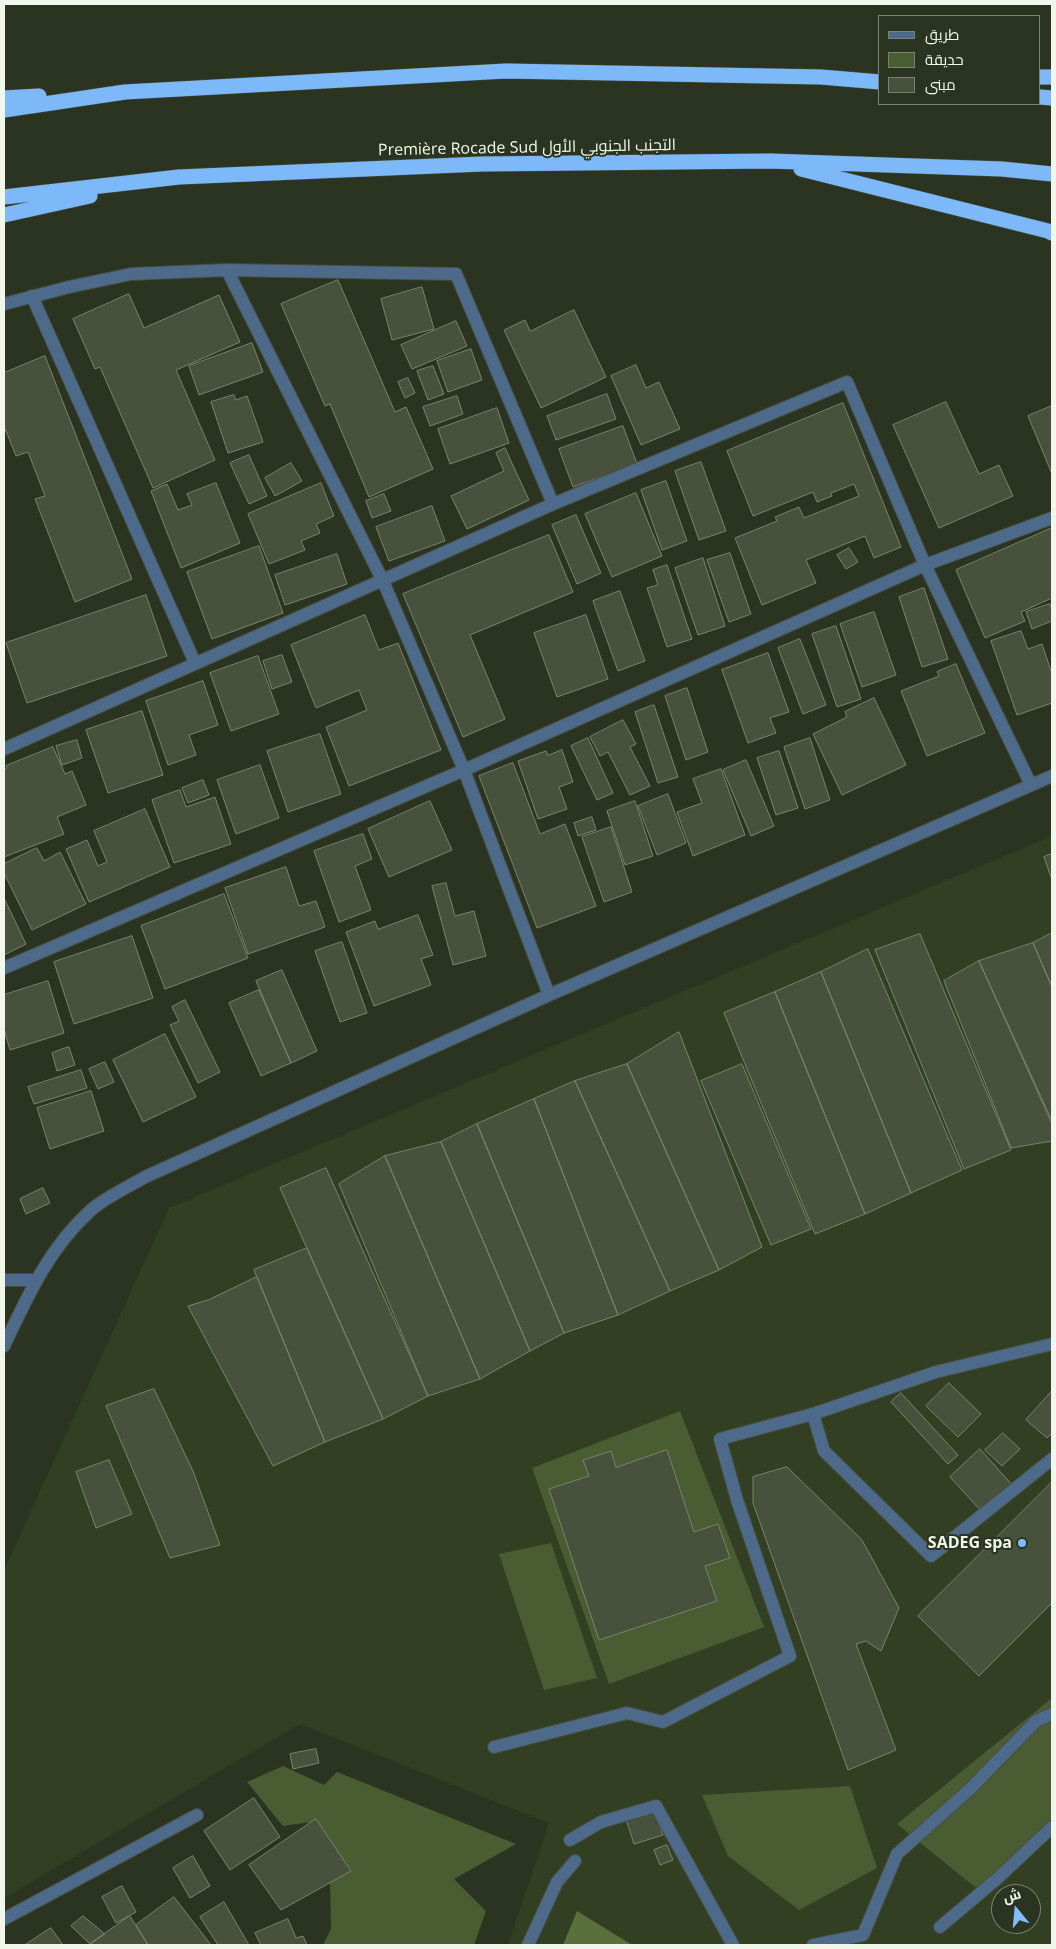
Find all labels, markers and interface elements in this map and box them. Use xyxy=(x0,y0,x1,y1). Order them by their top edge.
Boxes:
legend xyxy=(878,15,1041,105)
text: طريق xyxy=(925,24,959,44)
text: حديقة xyxy=(925,49,964,69)
text: مبنى xyxy=(925,74,956,94)
street label: Première Rocade Sud التجنب الجنوبي الأول xyxy=(378,136,676,160)
place label: SADEG spa xyxy=(928,1533,1012,1553)
marker: SADEG spa xyxy=(1016,1537,1028,1549)
text: ش xyxy=(1000,1883,1023,1907)
north arrow xyxy=(991,1884,1041,1934)

